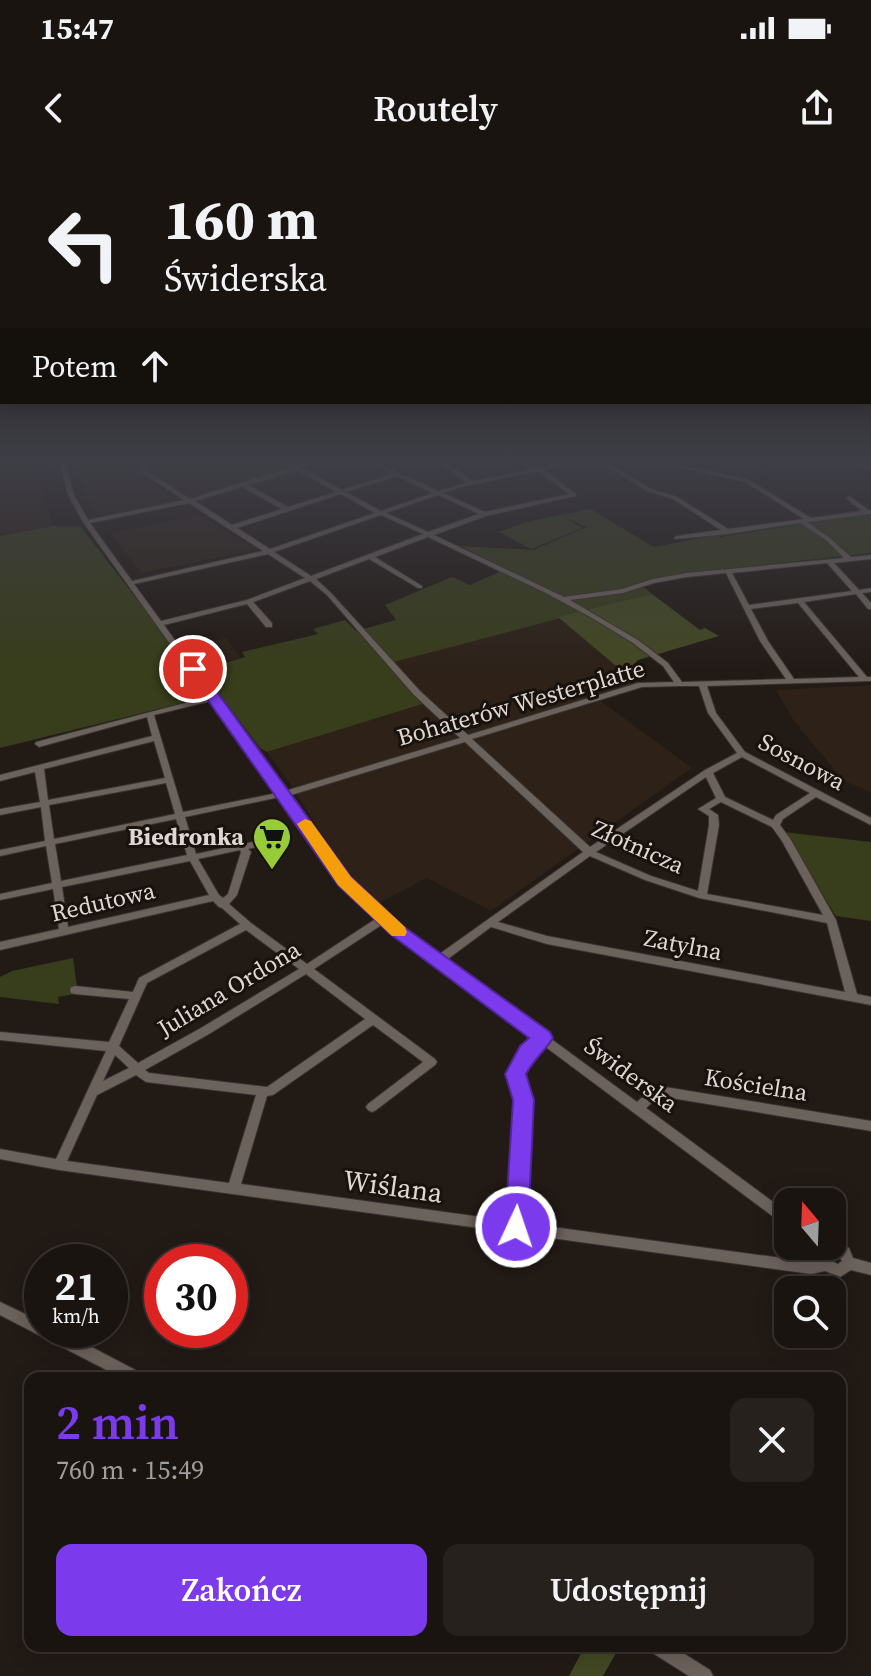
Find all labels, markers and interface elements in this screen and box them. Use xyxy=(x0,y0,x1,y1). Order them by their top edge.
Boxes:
text: 15:47 xyxy=(40,8,114,49)
text: Routely xyxy=(373,84,498,133)
icon: back xyxy=(32,86,76,130)
icon: share xyxy=(795,86,839,130)
text: 160 m xyxy=(164,181,318,258)
icon: left xyxy=(32,192,136,296)
text: Świderska xyxy=(164,254,327,303)
icon: ahead xyxy=(133,344,177,388)
text: Potem xyxy=(32,346,117,387)
pin xyxy=(159,635,227,703)
icon: arrive xyxy=(171,647,215,691)
street label: Bohaterów Westerplatte xyxy=(393,651,649,754)
street label: Sosnowa xyxy=(753,725,852,799)
street label: Złotnicza xyxy=(587,812,690,882)
supermarket icon: Biedronka xyxy=(251,816,293,871)
place label: Biedronka xyxy=(128,820,244,853)
street label: Redutowa xyxy=(47,873,159,930)
street label: Zatylna xyxy=(641,921,726,968)
street label: Juliana Ordona xyxy=(150,932,307,1045)
street label: Świderska xyxy=(578,1029,686,1120)
street label: Kościelna xyxy=(702,1060,811,1109)
street label: Wiślana xyxy=(341,1160,446,1212)
position arrow xyxy=(474,1185,558,1269)
north arrow xyxy=(774,1188,846,1260)
map controls xyxy=(774,1188,846,1348)
speed limit sign: 30 xyxy=(144,1244,248,1348)
text: 21 xyxy=(54,1259,98,1313)
button: search xyxy=(774,1276,846,1348)
text: km/h xyxy=(52,1302,100,1330)
text: 2 min xyxy=(56,1389,179,1455)
button: close xyxy=(730,1398,814,1482)
text: 760 m · 15:49 xyxy=(56,1452,204,1488)
button: Zakończ xyxy=(56,1544,427,1636)
button: Udostępnij xyxy=(443,1544,814,1636)

